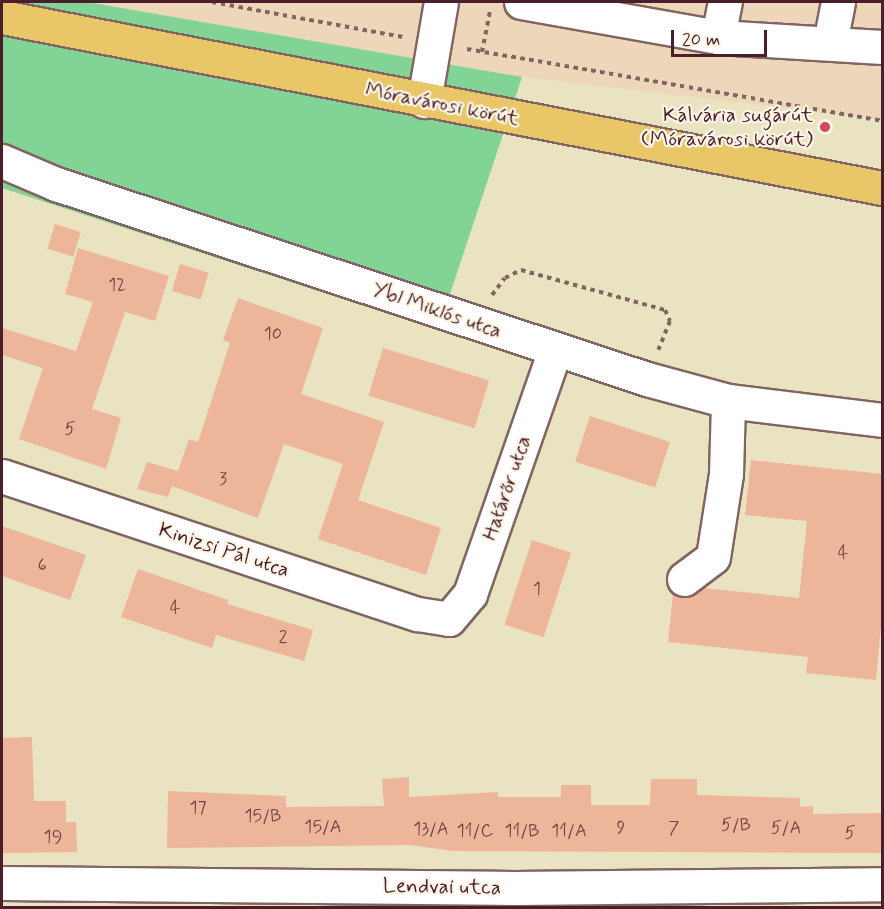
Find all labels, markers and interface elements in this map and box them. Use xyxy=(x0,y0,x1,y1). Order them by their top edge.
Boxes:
scale bar xyxy=(674,18,770,56)
text: 20 m xyxy=(682,28,720,52)
street label: Móravárosi körút xyxy=(364,77,520,131)
place label: Kálvária sugárút (Móravárosi körút) xyxy=(642,102,813,152)
marker: Kálvária sugárút (Móravárosi körút) xyxy=(818,120,832,134)
house number: 12 xyxy=(108,274,126,296)
street label: Ybl Miklós utca xyxy=(366,275,508,345)
house number: 10 xyxy=(264,323,282,345)
house number: 5 xyxy=(65,418,75,440)
street label: Határőr utca xyxy=(476,429,538,547)
house number: 3 xyxy=(219,468,227,490)
street label: Kinizsi Pál utca xyxy=(152,516,296,584)
house number: 4 xyxy=(838,542,848,564)
house number: 6 xyxy=(37,554,47,576)
house number: 1 xyxy=(533,578,541,600)
house number: 4 xyxy=(170,597,180,619)
house number: 2 xyxy=(279,626,287,648)
house number: 17 xyxy=(189,797,207,819)
house number: 15/B xyxy=(245,805,281,827)
house number: 5/B xyxy=(721,814,751,836)
house number: 15/A xyxy=(304,816,342,838)
house number: 9 xyxy=(617,817,625,839)
house number: 7 xyxy=(669,817,679,839)
house number: 5/A xyxy=(771,817,801,839)
house number: 13/A xyxy=(413,818,449,840)
house number: 11/C xyxy=(457,820,493,842)
house number: 11/B xyxy=(504,820,540,842)
house number: 11/A xyxy=(551,820,587,842)
house number: 5 xyxy=(845,822,855,844)
house number: 19 xyxy=(44,826,62,848)
street label: Lendvai utca xyxy=(383,873,501,901)

